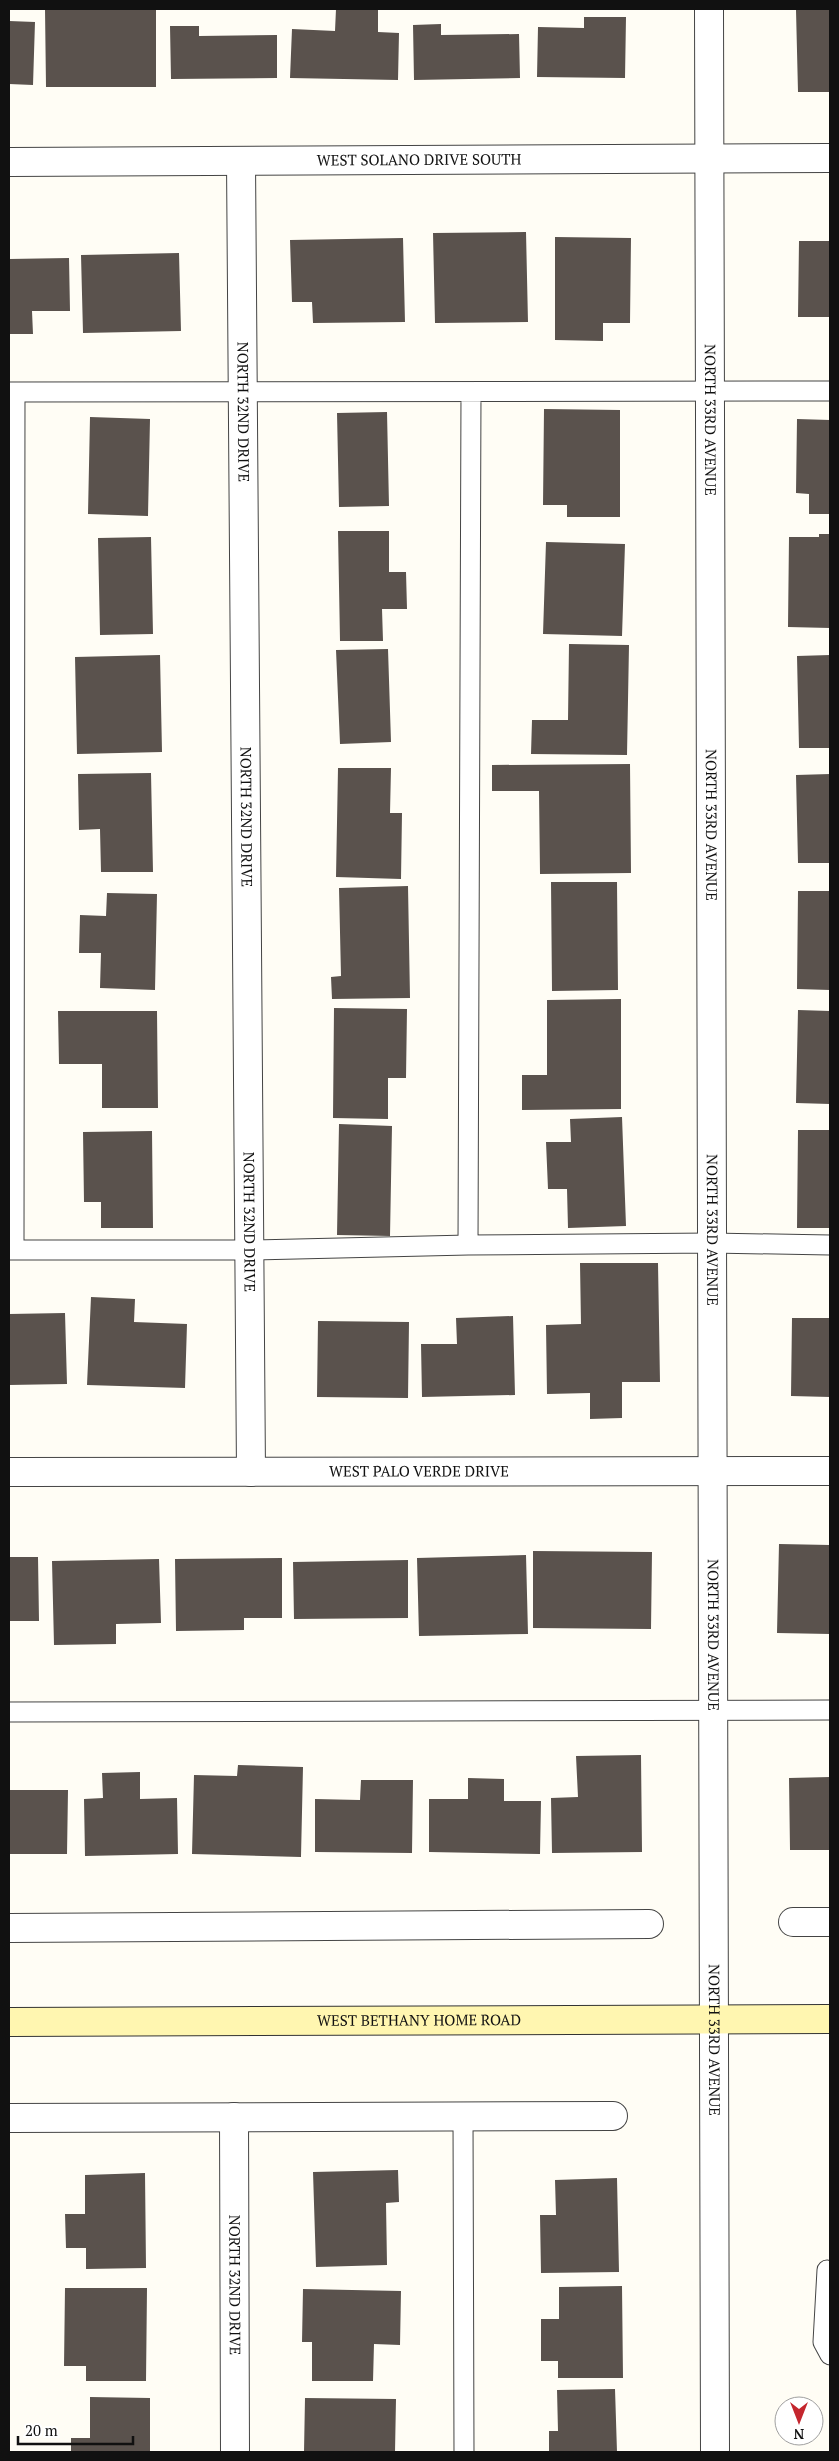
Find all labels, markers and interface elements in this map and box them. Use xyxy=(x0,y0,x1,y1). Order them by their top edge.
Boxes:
street label: WEST SOLANO DRIVE SOUTH xyxy=(317,149,521,170)
street label: NORTH 32ND DRIVE xyxy=(233,342,254,482)
street label: NORTH 33RD AVENUE xyxy=(701,344,721,496)
street label: NORTH 32ND DRIVE xyxy=(236,747,258,887)
street label: NORTH 33RD AVENUE xyxy=(702,749,722,901)
street label: NORTH 32ND DRIVE xyxy=(240,1152,261,1292)
street label: NORTH 33RD AVENUE xyxy=(703,1154,723,1306)
street label: WEST PALO VERDE DRIVE xyxy=(329,1460,509,1481)
street label: NORTH 33RD AVENUE xyxy=(704,1559,724,1711)
street label: NORTH 33RD AVENUE xyxy=(705,1964,725,2116)
street label: WEST BETHANY HOME ROAD xyxy=(317,2009,521,2030)
street label: NORTH 32ND DRIVE xyxy=(225,2215,246,2355)
north arrow xyxy=(774,2396,824,2446)
scale bar xyxy=(18,2414,132,2446)
text: 20 m xyxy=(25,2420,58,2440)
text: N xyxy=(793,2425,804,2444)

